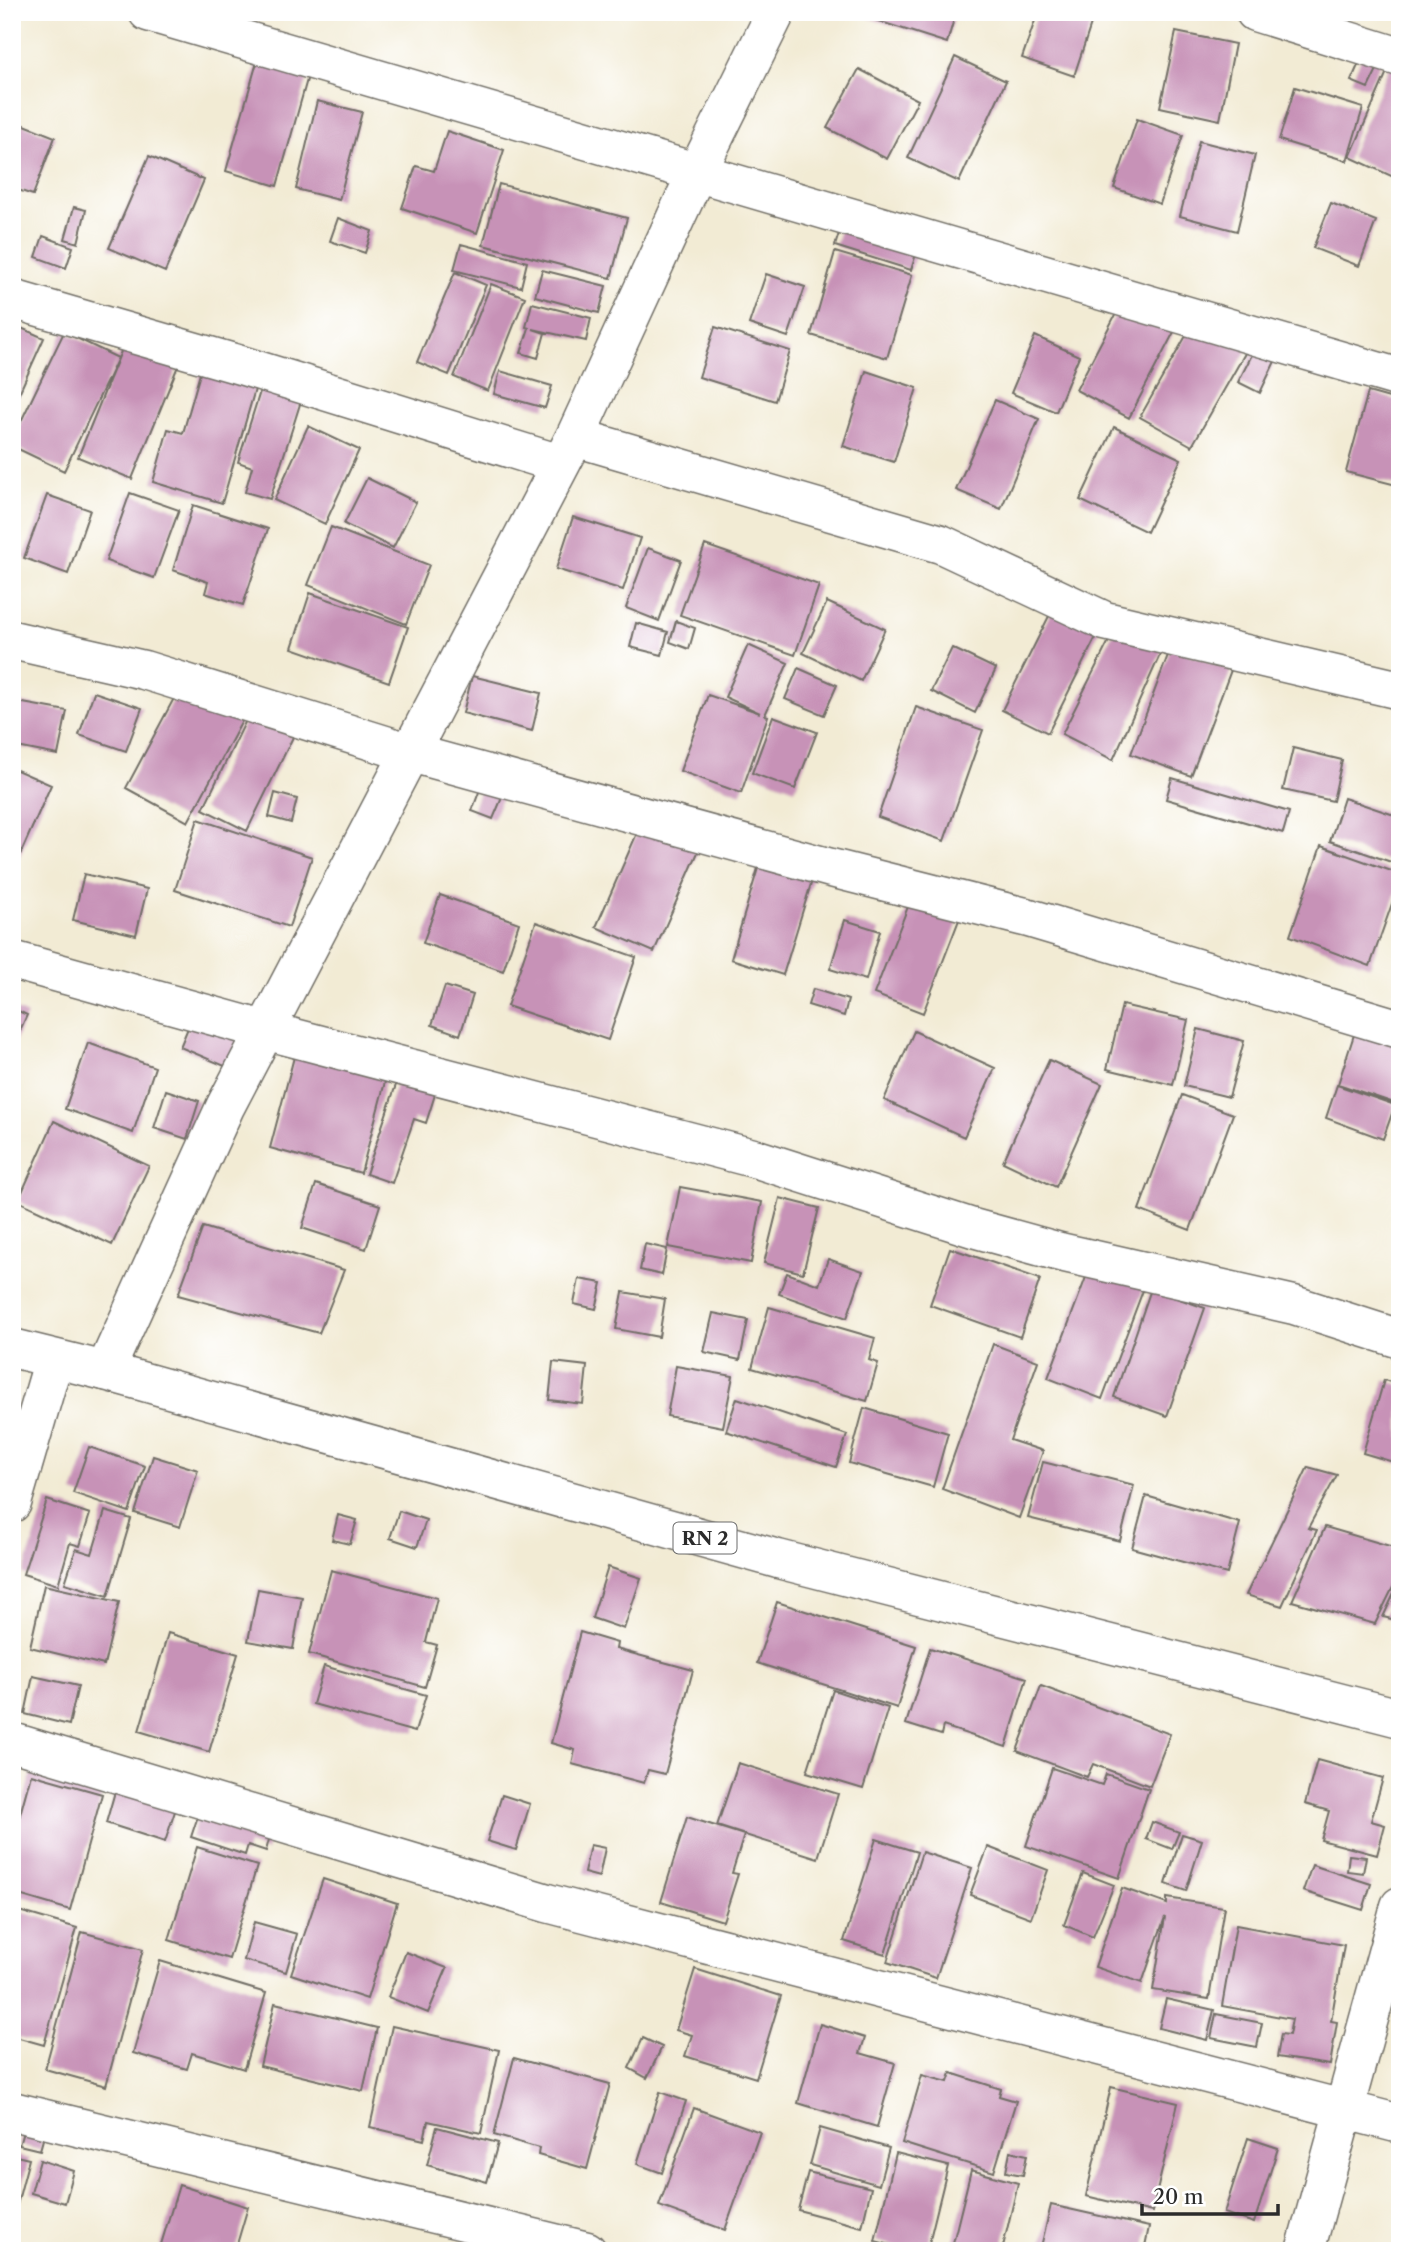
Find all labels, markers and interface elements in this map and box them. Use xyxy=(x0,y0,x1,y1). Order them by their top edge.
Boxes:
road number: RN 2 xyxy=(674,1522,736,1554)
scale bar xyxy=(1142,2172,1279,2216)
text: 20 m xyxy=(1153,2184,1204,2209)

